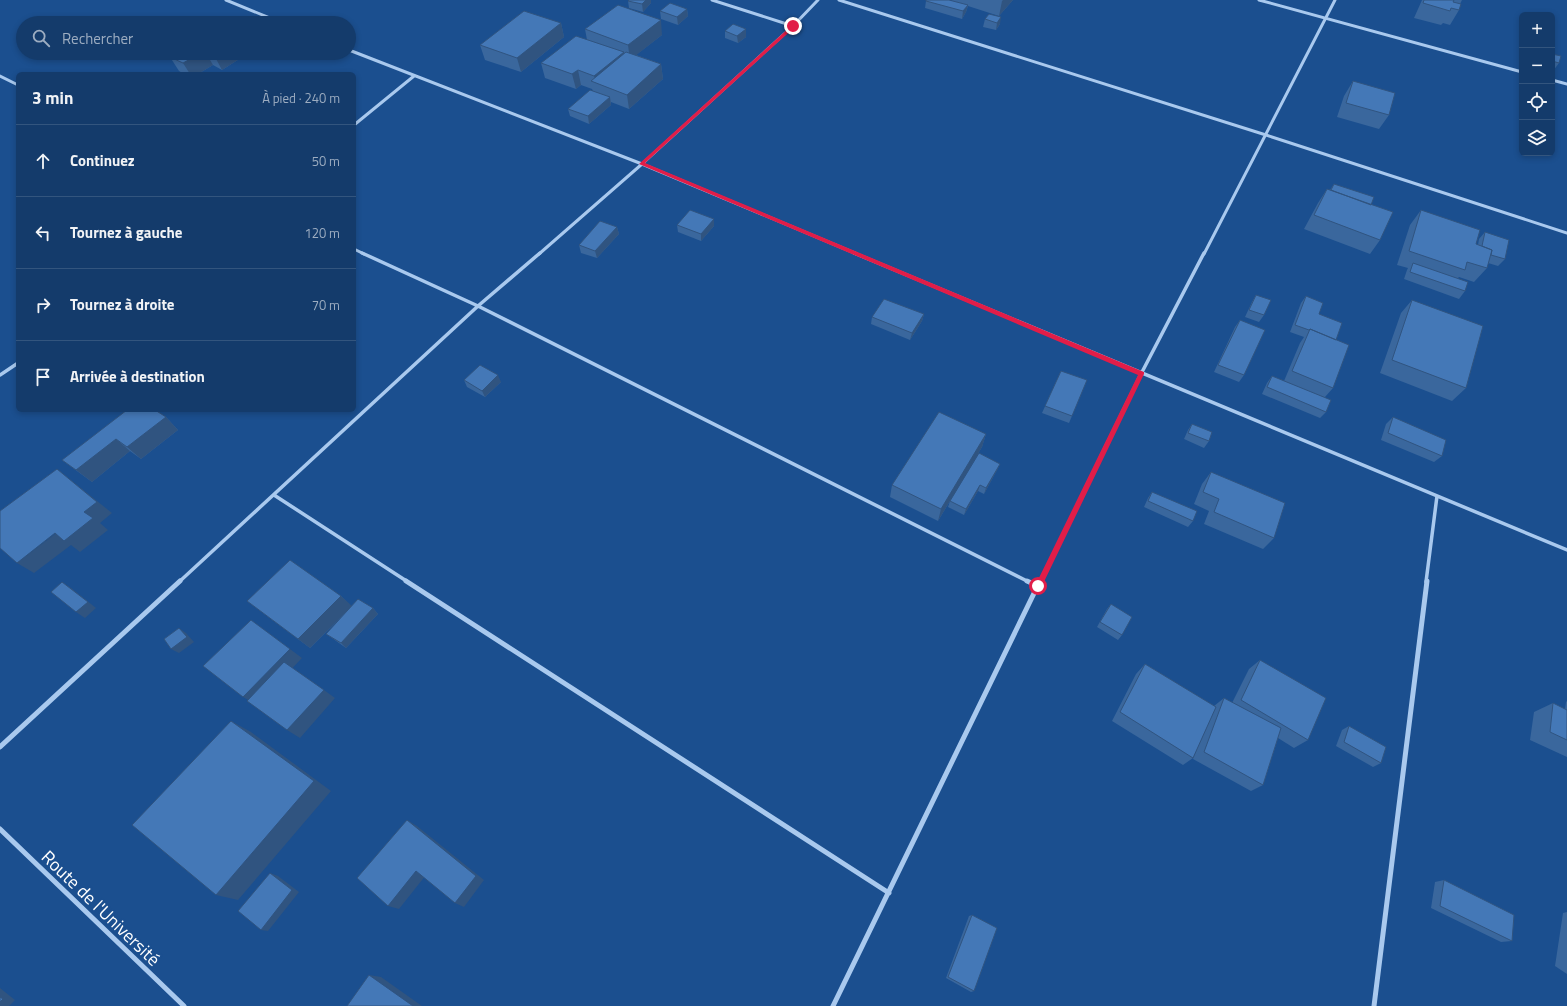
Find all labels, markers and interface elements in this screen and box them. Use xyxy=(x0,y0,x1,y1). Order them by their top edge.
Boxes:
map controls xyxy=(1519,12,1555,156)
button: + xyxy=(1519,12,1555,48)
search box xyxy=(16,16,356,60)
route end xyxy=(784,17,802,35)
icon: search xyxy=(30,27,52,49)
text: Rechercher xyxy=(62,27,133,50)
button: − xyxy=(1519,48,1555,84)
button: locate xyxy=(1519,84,1555,120)
text: 3 min xyxy=(32,85,73,111)
text: À pied · 240 m xyxy=(262,88,340,108)
button: layers xyxy=(1519,120,1555,156)
text: Continuez xyxy=(70,149,135,172)
icon: ahead xyxy=(32,150,54,172)
text: 50 m xyxy=(312,151,340,171)
text: Tournez à gauche xyxy=(70,221,182,244)
icon: left xyxy=(32,222,54,244)
text: 120 m xyxy=(304,223,340,243)
text: Tournez à droite xyxy=(70,293,175,316)
icon: right xyxy=(32,294,54,316)
text: 70 m xyxy=(312,295,340,315)
text: Arrivée à destination xyxy=(70,365,205,388)
icon: arrive xyxy=(32,366,54,388)
route start xyxy=(1029,577,1047,595)
street label: Route de l'Université xyxy=(35,844,167,972)

